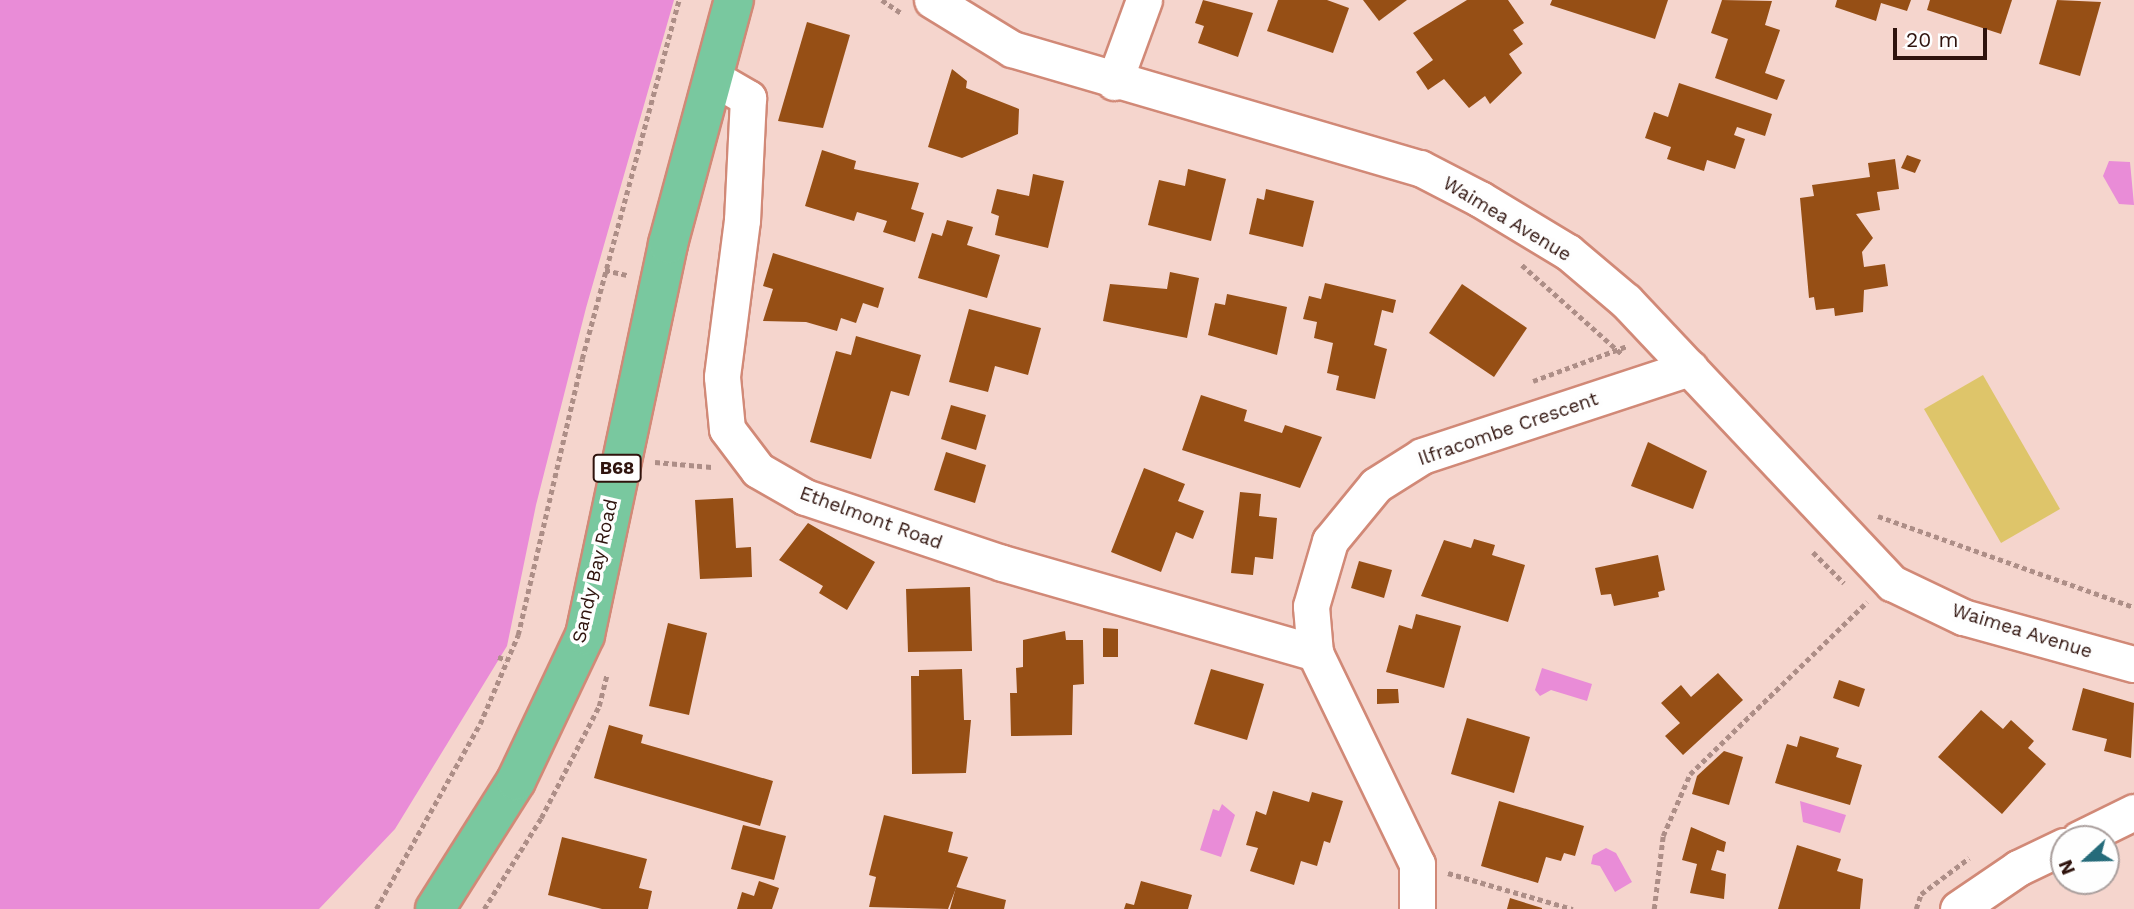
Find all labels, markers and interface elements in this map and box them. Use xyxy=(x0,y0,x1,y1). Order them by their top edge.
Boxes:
scale bar xyxy=(1896,14,1990,58)
text: 20 m xyxy=(1906,27,1958,52)
street label: Waimea Avenue xyxy=(1438,171,1576,267)
street label: Ilfracombe Crescent xyxy=(1415,387,1601,471)
road number: B68 xyxy=(592,454,642,482)
street label: Ethelmont Road xyxy=(797,482,945,554)
street label: Sandy Bay Road xyxy=(567,496,623,646)
street label: Waimea Avenue xyxy=(1948,599,2096,663)
north arrow xyxy=(2050,825,2120,895)
text: N xyxy=(2054,856,2080,878)

